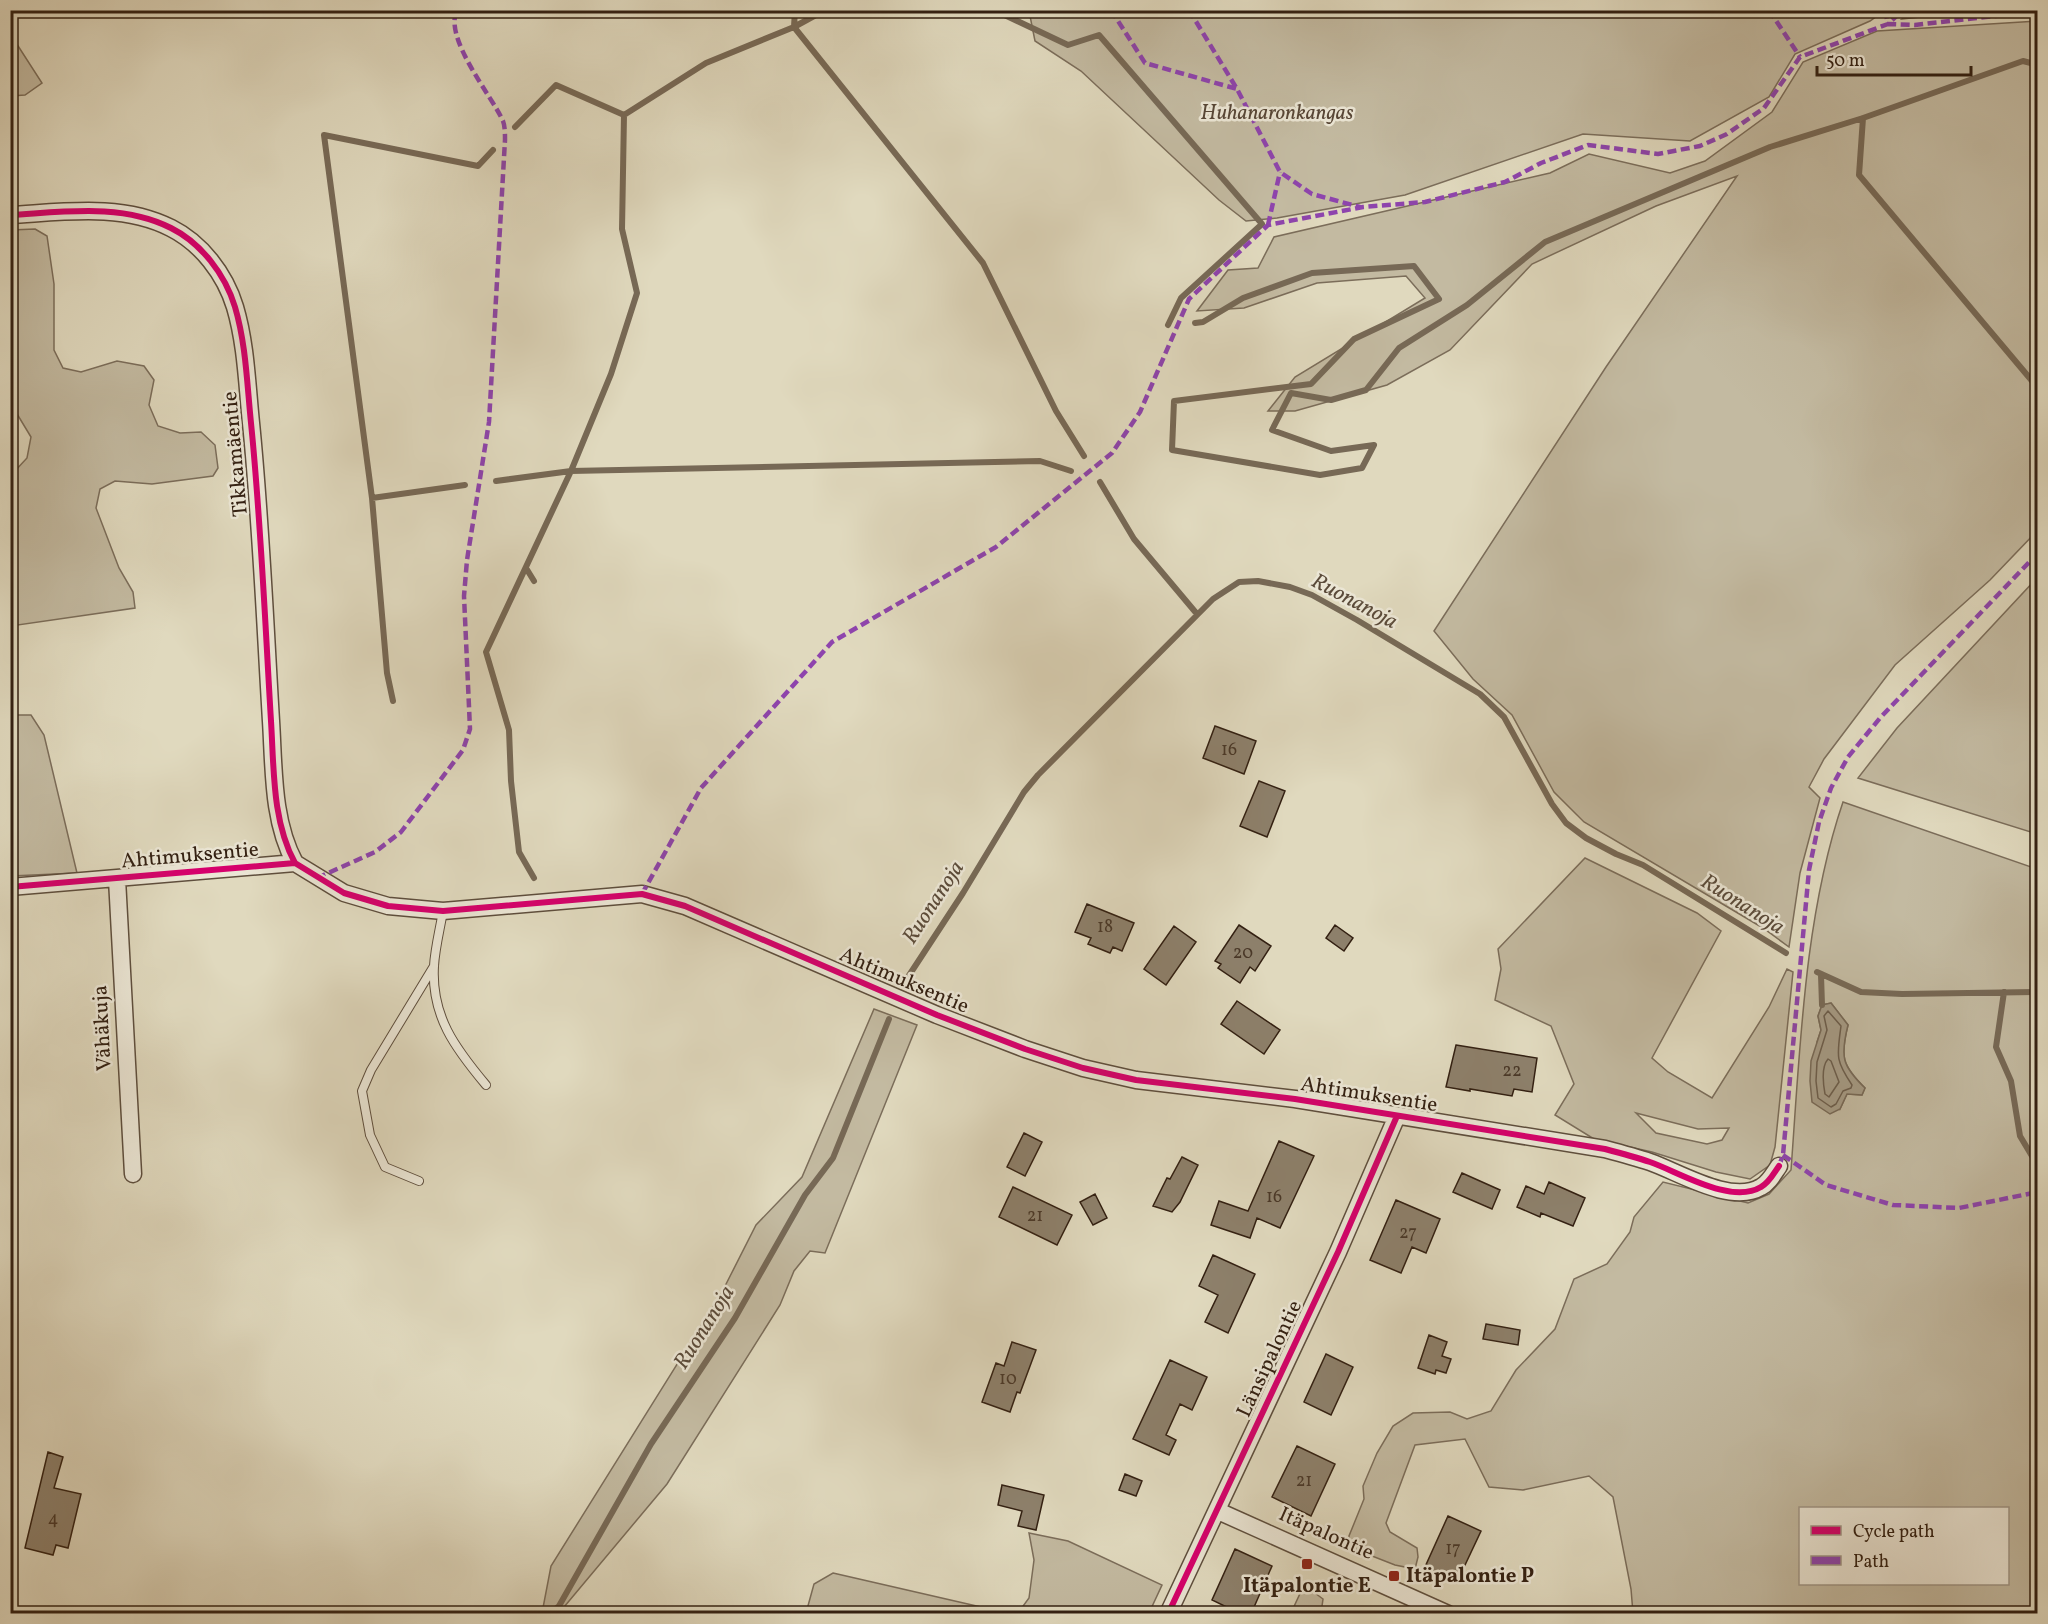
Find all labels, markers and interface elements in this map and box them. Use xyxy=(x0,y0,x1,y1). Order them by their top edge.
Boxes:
scale bar xyxy=(1817,39,1972,77)
text: 50 m xyxy=(1826,49,1865,74)
park label: Huhanaronkangas xyxy=(1201,99,1354,128)
street label: Tikkamäentie xyxy=(216,390,256,518)
water label: Ruonanoja xyxy=(1305,566,1403,638)
house number: 16 xyxy=(1221,738,1237,763)
street label: Ahtimuksentie xyxy=(120,836,260,876)
water label: Ruonanoja xyxy=(896,855,972,951)
water label: Ruonanoja xyxy=(1694,867,1790,943)
house number: 18 xyxy=(1097,915,1113,940)
street label: Ahtimuksentie xyxy=(835,941,973,1021)
house number: 20 xyxy=(1233,941,1253,966)
street label: Vähäkuja xyxy=(86,984,120,1072)
house number: 22 xyxy=(1502,1059,1522,1084)
street label: Ahtimuksentie xyxy=(1299,1070,1439,1120)
house number: 16 xyxy=(1266,1185,1282,1210)
house number: 21 xyxy=(1027,1204,1043,1229)
house number: 27 xyxy=(1399,1221,1417,1246)
water label: Ruonanoja xyxy=(667,1280,743,1376)
street label: Länsipalontie xyxy=(1230,1296,1310,1422)
house number: 10 xyxy=(999,1367,1017,1392)
house number: 21 xyxy=(1296,1469,1312,1494)
street label: Itäpalontie xyxy=(1274,1500,1378,1568)
house number: 4 xyxy=(48,1507,58,1532)
legend xyxy=(1799,1507,2009,1585)
text: Cycle path xyxy=(1853,1520,1935,1545)
house number: 17 xyxy=(1445,1537,1461,1562)
text: Path xyxy=(1853,1550,1889,1575)
marker: Itäpalontie E xyxy=(1300,1557,1314,1571)
place label: Itäpalontie P xyxy=(1406,1562,1534,1591)
marker: Itäpalontie P xyxy=(1387,1569,1401,1583)
place label: Itäpalontie E xyxy=(1243,1572,1371,1601)

